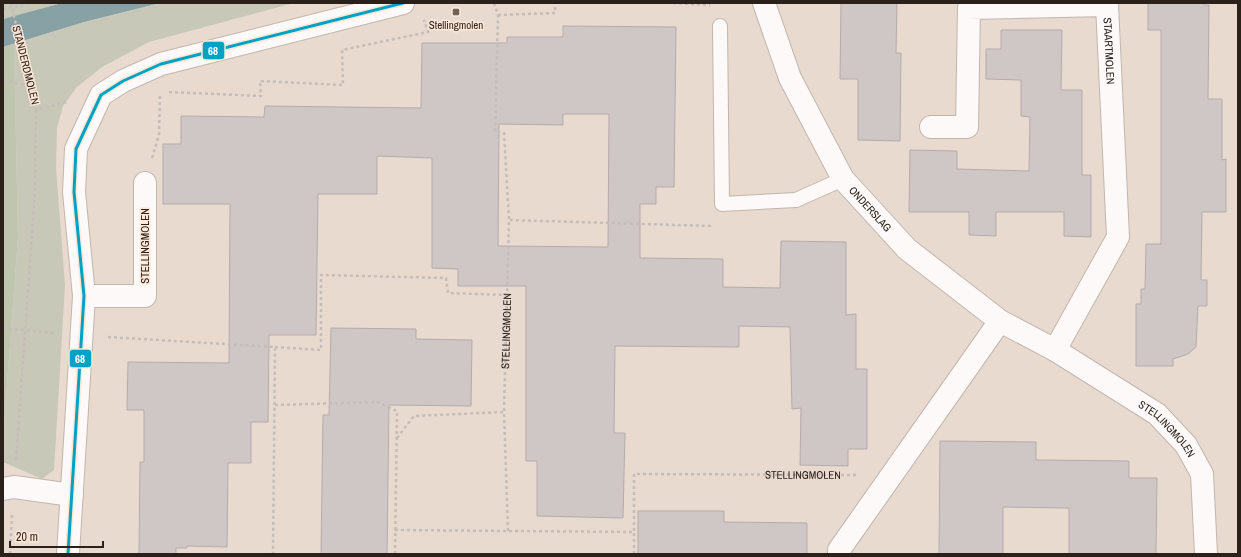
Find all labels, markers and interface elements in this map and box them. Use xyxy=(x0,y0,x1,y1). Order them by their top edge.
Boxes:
marker: Stellingmolen xyxy=(451,7,461,17)
street label: STAARTMOLEN xyxy=(1101,17,1118,85)
place label: Stellingmolen xyxy=(429,18,483,32)
street label: STANDERDMOLEN xyxy=(9,24,43,106)
line badge: 68 xyxy=(202,41,225,60)
text: 68 xyxy=(208,44,218,58)
street label: ONDERSLAG xyxy=(846,183,895,235)
street label: STELLINGMOLEN xyxy=(138,208,152,284)
street label: STELLINGMOLEN xyxy=(498,293,514,369)
line badge: 68 xyxy=(69,349,92,368)
text: 68 xyxy=(75,352,85,366)
street label: STELLINGMOLEN xyxy=(1136,397,1198,460)
street label: STELLINGMOLEN xyxy=(765,468,841,482)
scale bar xyxy=(10,523,103,549)
text: 20 m xyxy=(16,529,38,545)

